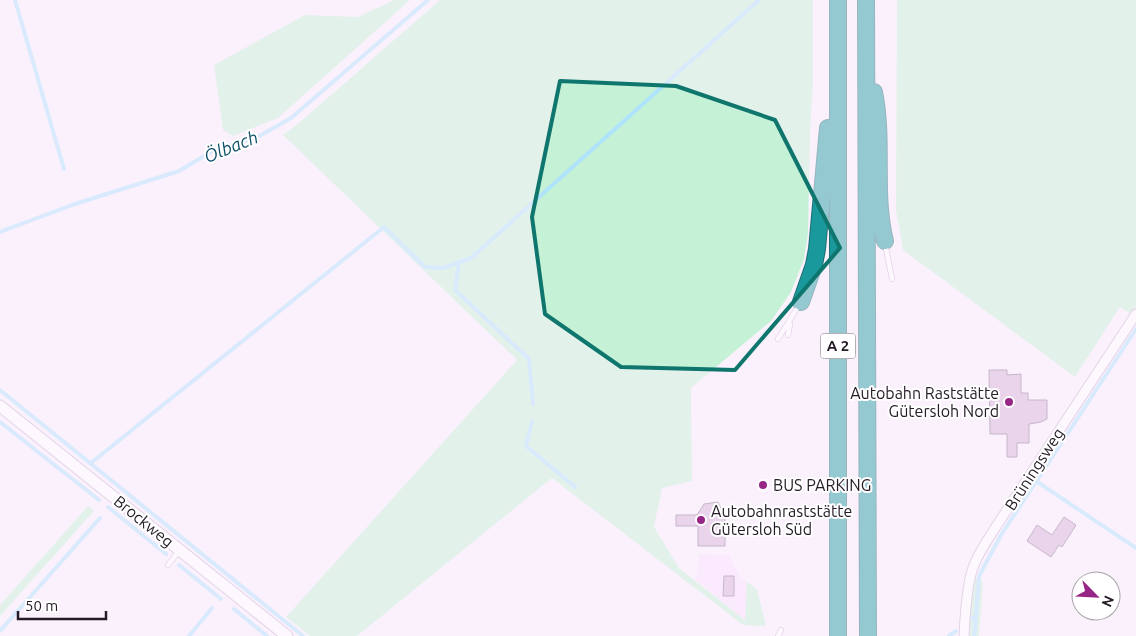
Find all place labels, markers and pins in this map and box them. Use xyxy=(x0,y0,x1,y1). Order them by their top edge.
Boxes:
place label: Autobahn Raststätte Gütersloh Nord xyxy=(850,384,999,420)
marker: Autobahn Raststätte Gütersloh Nord xyxy=(1003,396,1015,408)
place label: BUS PARKING xyxy=(773,476,871,494)
marker: BUS PARKING xyxy=(757,479,769,491)
place label: Autobahnraststätte Gütersloh Süd xyxy=(711,502,852,538)
marker: Autobahnraststätte Gütersloh Süd xyxy=(695,514,707,526)

